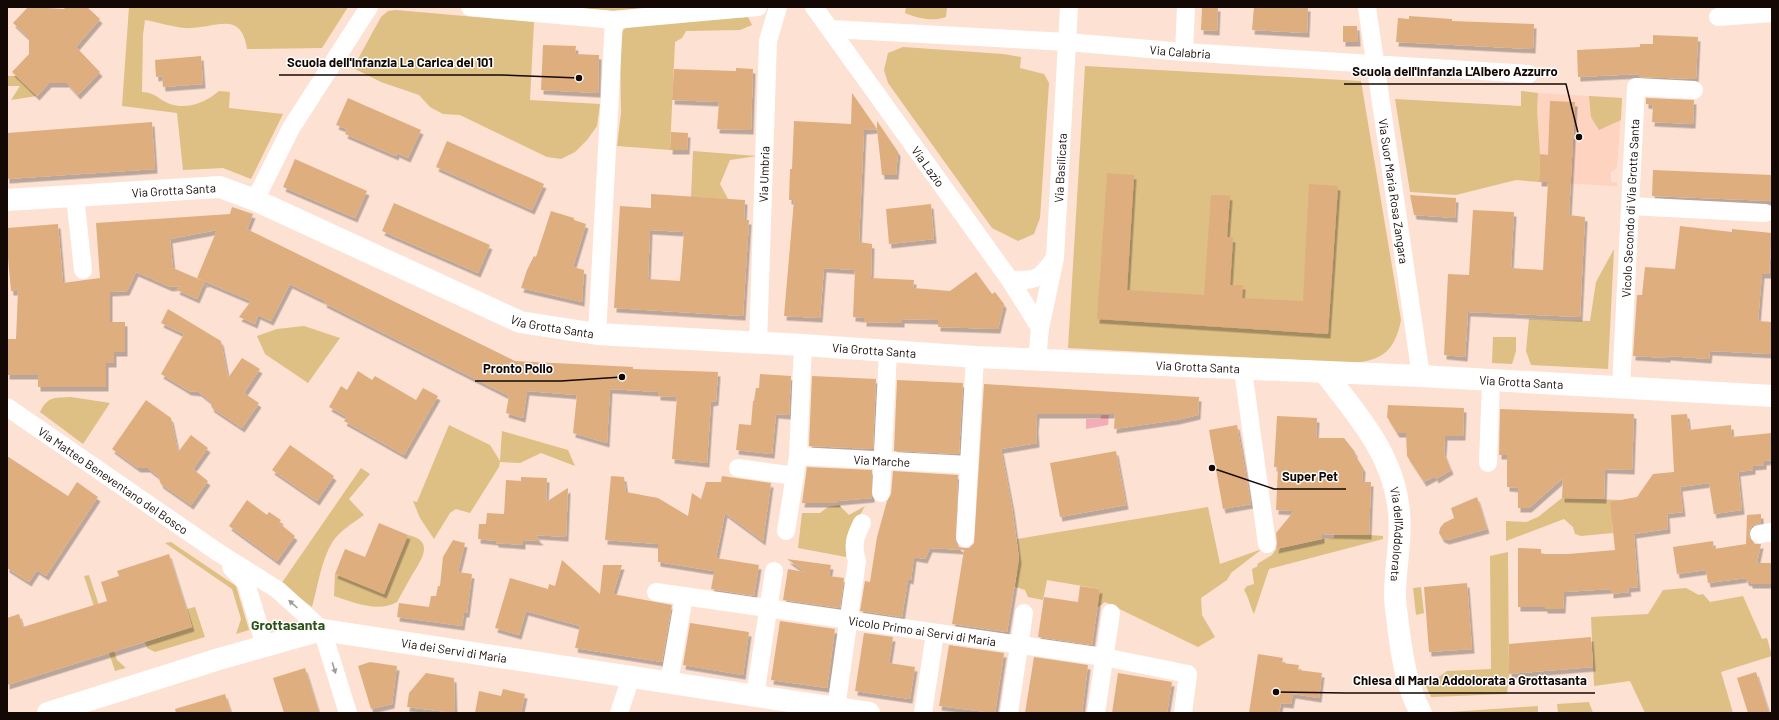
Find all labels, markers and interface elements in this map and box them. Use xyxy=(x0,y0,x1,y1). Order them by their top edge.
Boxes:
street label: Via Calabria xyxy=(1149,42,1211,61)
callout: Scuola dell'infanzia La Carica dei 101 xyxy=(279,50,501,75)
text: Scuola dell'infanzia La Carica dei 101 xyxy=(287,54,493,70)
callout: Scuola dell'infanzia L'Albero Azzurro xyxy=(1344,59,1566,84)
text: Scuola dell'infanzia L'Albero Azzurro xyxy=(1352,63,1558,79)
street label: Via Suor Maria Rosa Zangara xyxy=(1376,117,1411,265)
street label: Vicolo Secondo di Via Grotta Santa xyxy=(1618,118,1641,298)
street label: Via Basilicata xyxy=(1051,133,1069,203)
street label: Via Lazio xyxy=(909,143,948,189)
street label: Via Umbria xyxy=(756,146,772,203)
street label: Via Grotta Santa xyxy=(131,180,216,199)
street label: Via Grotta Santa xyxy=(508,312,595,340)
street label: Via Grotta Santa xyxy=(832,340,917,360)
callout: Pronto Pollo xyxy=(475,356,561,381)
street label: Via Grotta Santa xyxy=(1155,358,1240,375)
text: Pronto Pollo xyxy=(483,360,553,376)
street label: Via Grotta Santa xyxy=(1479,372,1564,391)
street label: Via Matteo Beneventano del Bosco xyxy=(36,424,191,537)
street label: Via Marche xyxy=(853,452,910,469)
callout: Super Pet xyxy=(1274,464,1346,489)
text: Super Pet xyxy=(1282,468,1338,484)
street label: Via dell'Addolorata xyxy=(1388,485,1407,582)
one-way arrow xyxy=(288,600,299,609)
street label: Vicolo Primo ai Servi di Maria xyxy=(847,613,997,648)
district label: Grottasanta xyxy=(251,616,325,633)
street label: Via dei Servi di Maria xyxy=(400,635,508,665)
one-way arrow xyxy=(331,662,337,674)
callout: Chiesa di Maria Addolorata a Grottasanta xyxy=(1345,668,1595,693)
text: Chiesa di Maria Addolorata a Grottasanta xyxy=(1353,672,1587,688)

